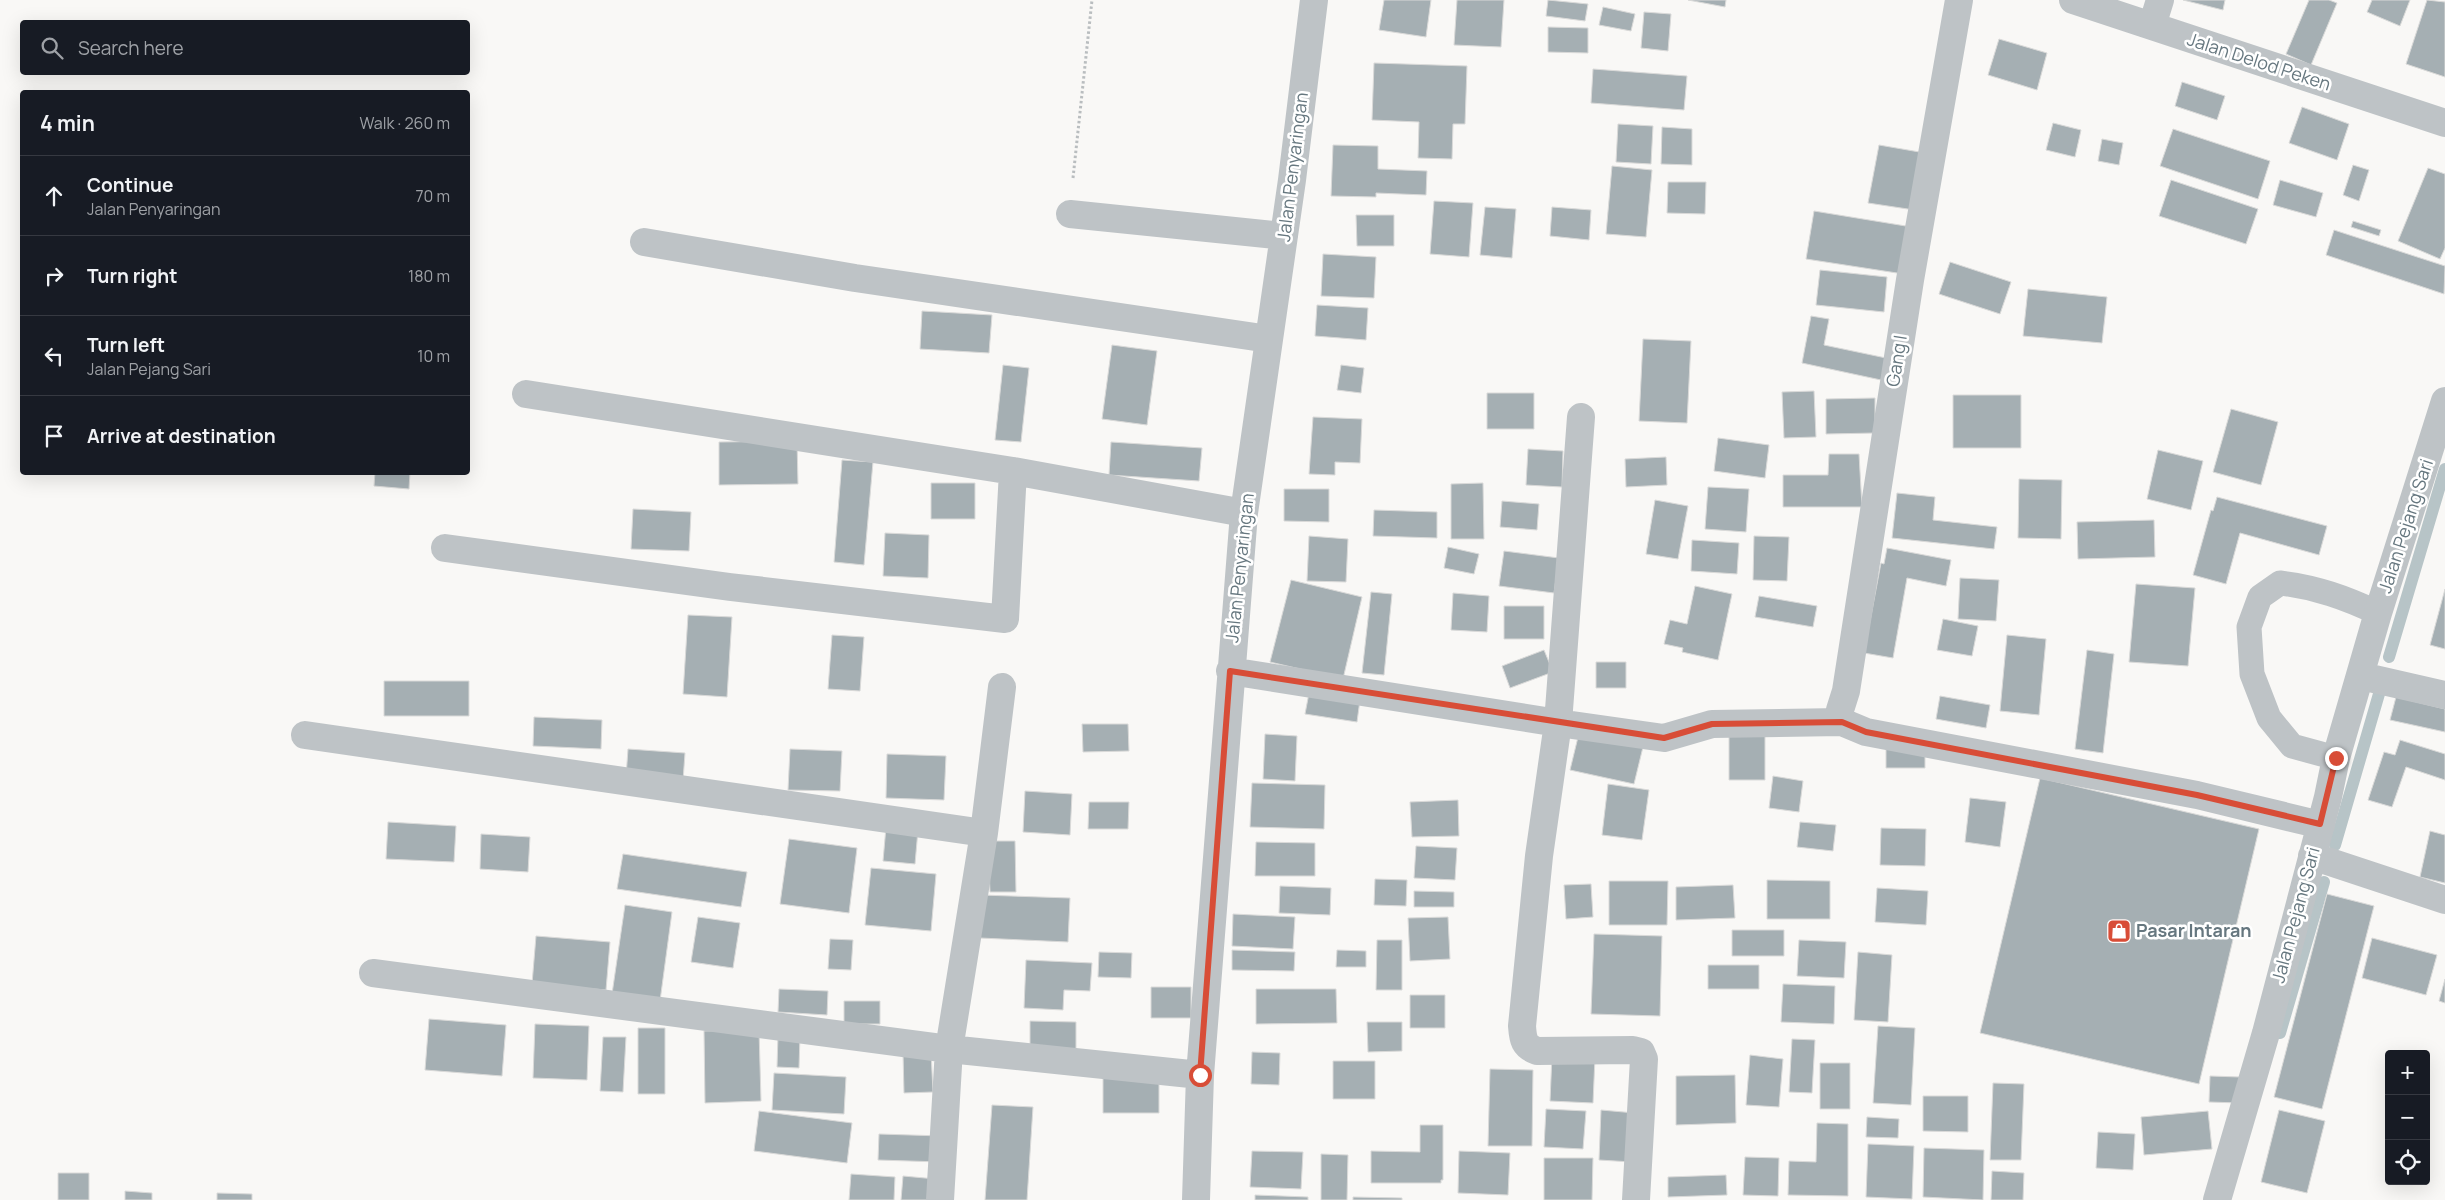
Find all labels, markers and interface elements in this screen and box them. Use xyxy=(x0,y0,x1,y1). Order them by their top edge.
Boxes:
search box xyxy=(20,20,470,75)
street label: Jalan Delod Peken xyxy=(2184,27,2334,96)
icon: search xyxy=(38,34,66,62)
text: Search here xyxy=(78,35,184,61)
street label: Jalan Penyaringan xyxy=(1271,91,1313,243)
text: 4 min xyxy=(40,109,95,137)
text: Walk · 260 m xyxy=(360,112,450,134)
text: Continue xyxy=(87,172,173,198)
icon: ahead xyxy=(40,182,68,210)
text: 70 m xyxy=(415,185,450,207)
text: Jalan Penyaringan xyxy=(87,198,220,220)
icon: right xyxy=(40,262,68,290)
text: Turn right xyxy=(87,263,177,289)
text: 180 m xyxy=(408,265,450,287)
text: Turn left xyxy=(87,332,165,358)
street label: Gang I xyxy=(1880,333,1912,388)
icon: left xyxy=(40,342,68,370)
text: 10 m xyxy=(417,345,450,367)
text: Jalan Pejang Sari xyxy=(87,358,211,380)
icon: arrive xyxy=(40,422,68,450)
text: Arrive at destination xyxy=(87,423,276,449)
street label: Jalan Pejang Sari xyxy=(2372,456,2438,596)
street label: Jalan Penyaringan xyxy=(1219,492,1259,644)
route end xyxy=(2325,747,2348,770)
street label: Jalan Pejang Sari xyxy=(2265,844,2325,985)
shop icon: Pasar Intaran xyxy=(2106,918,2132,944)
place label: Pasar Intaran xyxy=(2136,918,2252,942)
map controls xyxy=(2385,1050,2430,1185)
button: + xyxy=(2385,1050,2430,1095)
route start xyxy=(1189,1064,1212,1087)
button: − xyxy=(2385,1095,2430,1140)
button: locate xyxy=(2385,1140,2430,1185)

